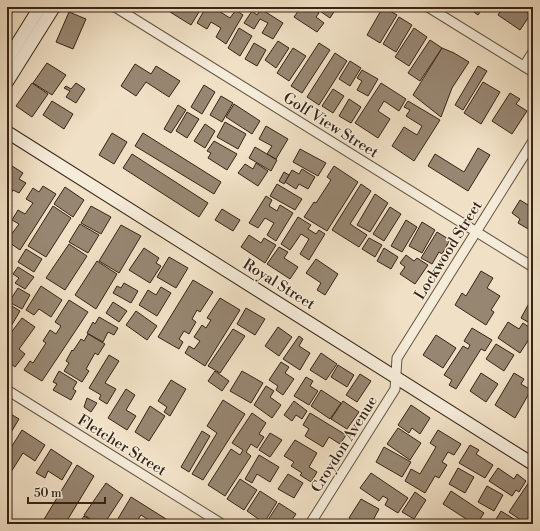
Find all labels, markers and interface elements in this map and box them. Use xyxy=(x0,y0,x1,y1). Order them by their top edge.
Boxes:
street label: Golf View Street xyxy=(279,88,383,163)
street label: Lockwood Street xyxy=(410,197,487,303)
street label: Royal Street xyxy=(239,255,319,314)
street label: Croydon Avenue xyxy=(307,392,382,496)
street label: Fletcher Street xyxy=(74,411,170,481)
scale bar xyxy=(28,479,105,505)
text: 50 m xyxy=(34,486,62,501)

